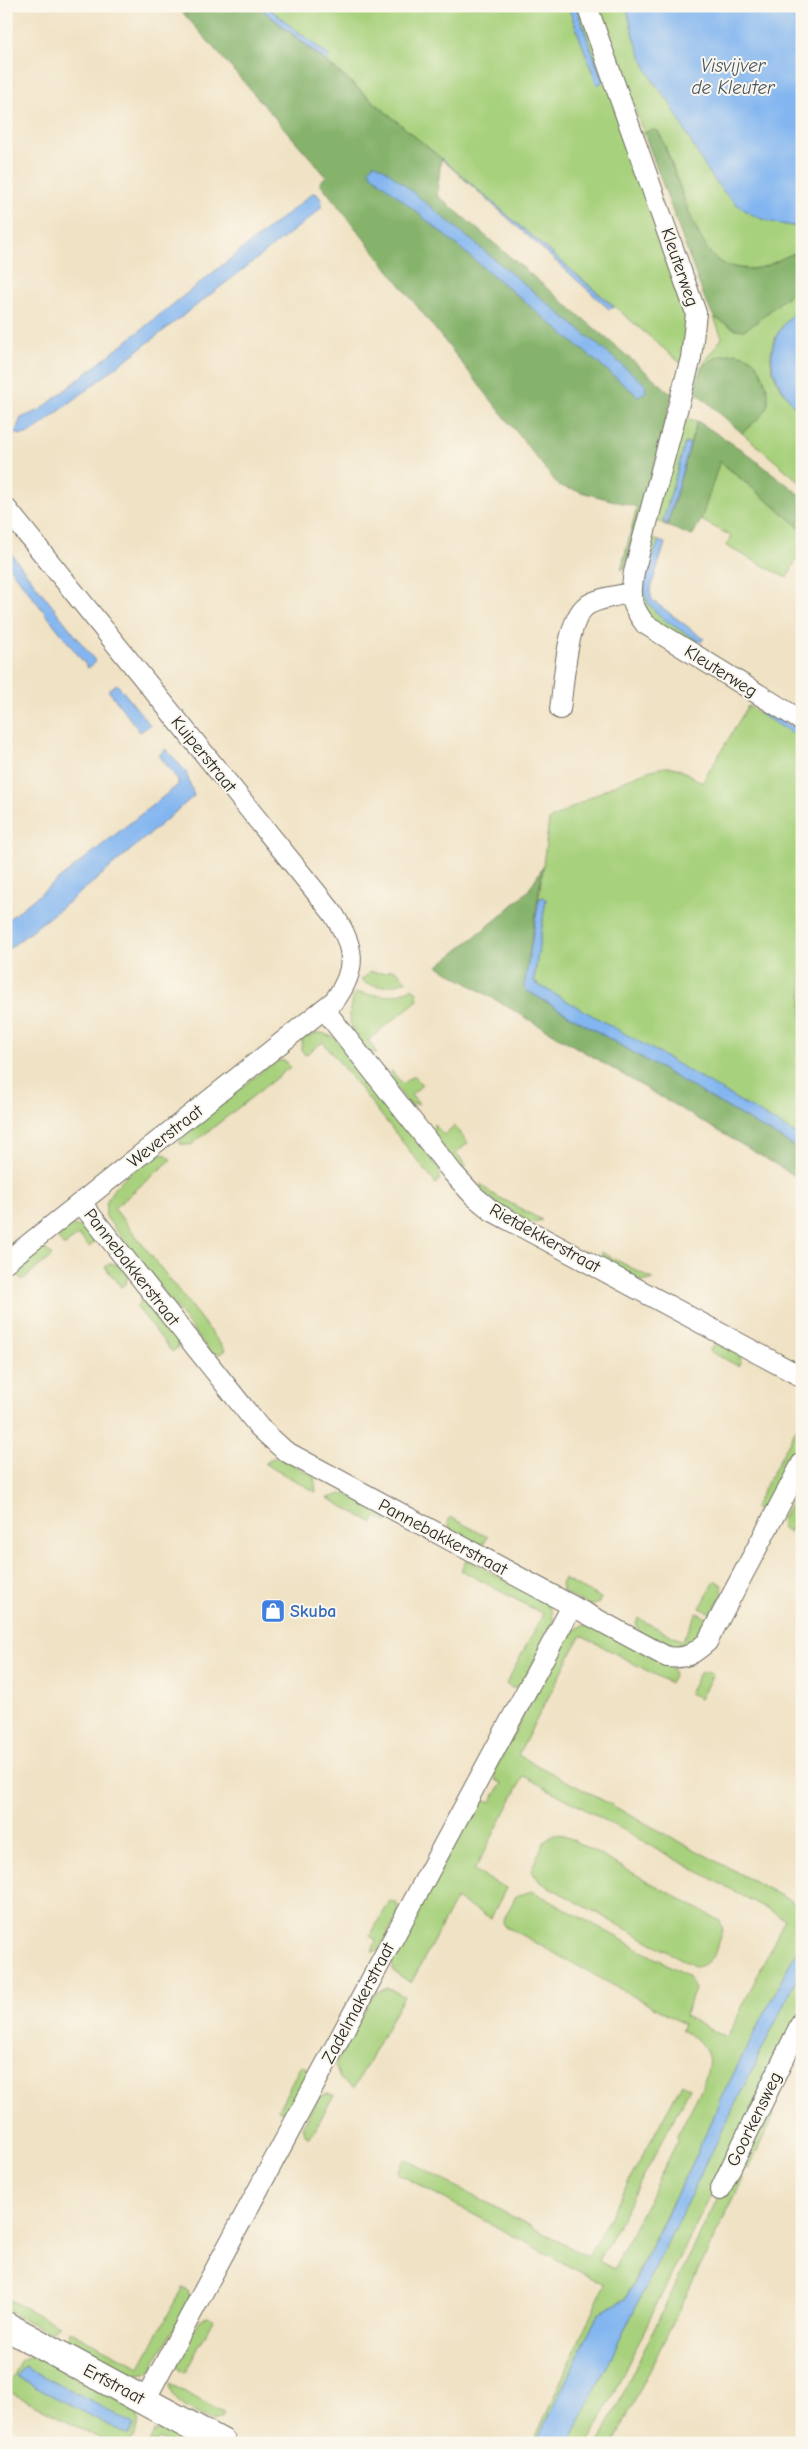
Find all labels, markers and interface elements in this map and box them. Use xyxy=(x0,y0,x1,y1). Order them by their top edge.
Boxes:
water label: Visvijver de Kleuter xyxy=(691,55,776,99)
street label: Kleuterweg xyxy=(656,225,703,309)
street label: Kleuterweg xyxy=(680,641,761,702)
street label: Kuiperstraat xyxy=(166,712,241,797)
street label: Weverstraat xyxy=(123,1100,208,1172)
street label: Rietdekkerstraat xyxy=(486,1199,605,1278)
street label: Pannebakkerstraat xyxy=(79,1205,184,1331)
street label: Pannebakkerstraat xyxy=(375,1495,511,1581)
shop icon: Skuba xyxy=(260,1598,286,1624)
place label: Skuba xyxy=(290,1601,337,1622)
street label: Zadelmakerstraat xyxy=(318,1938,400,2067)
street label: Goorkensweg xyxy=(722,2068,786,2170)
street label: Erfstraat xyxy=(80,2360,149,2410)

